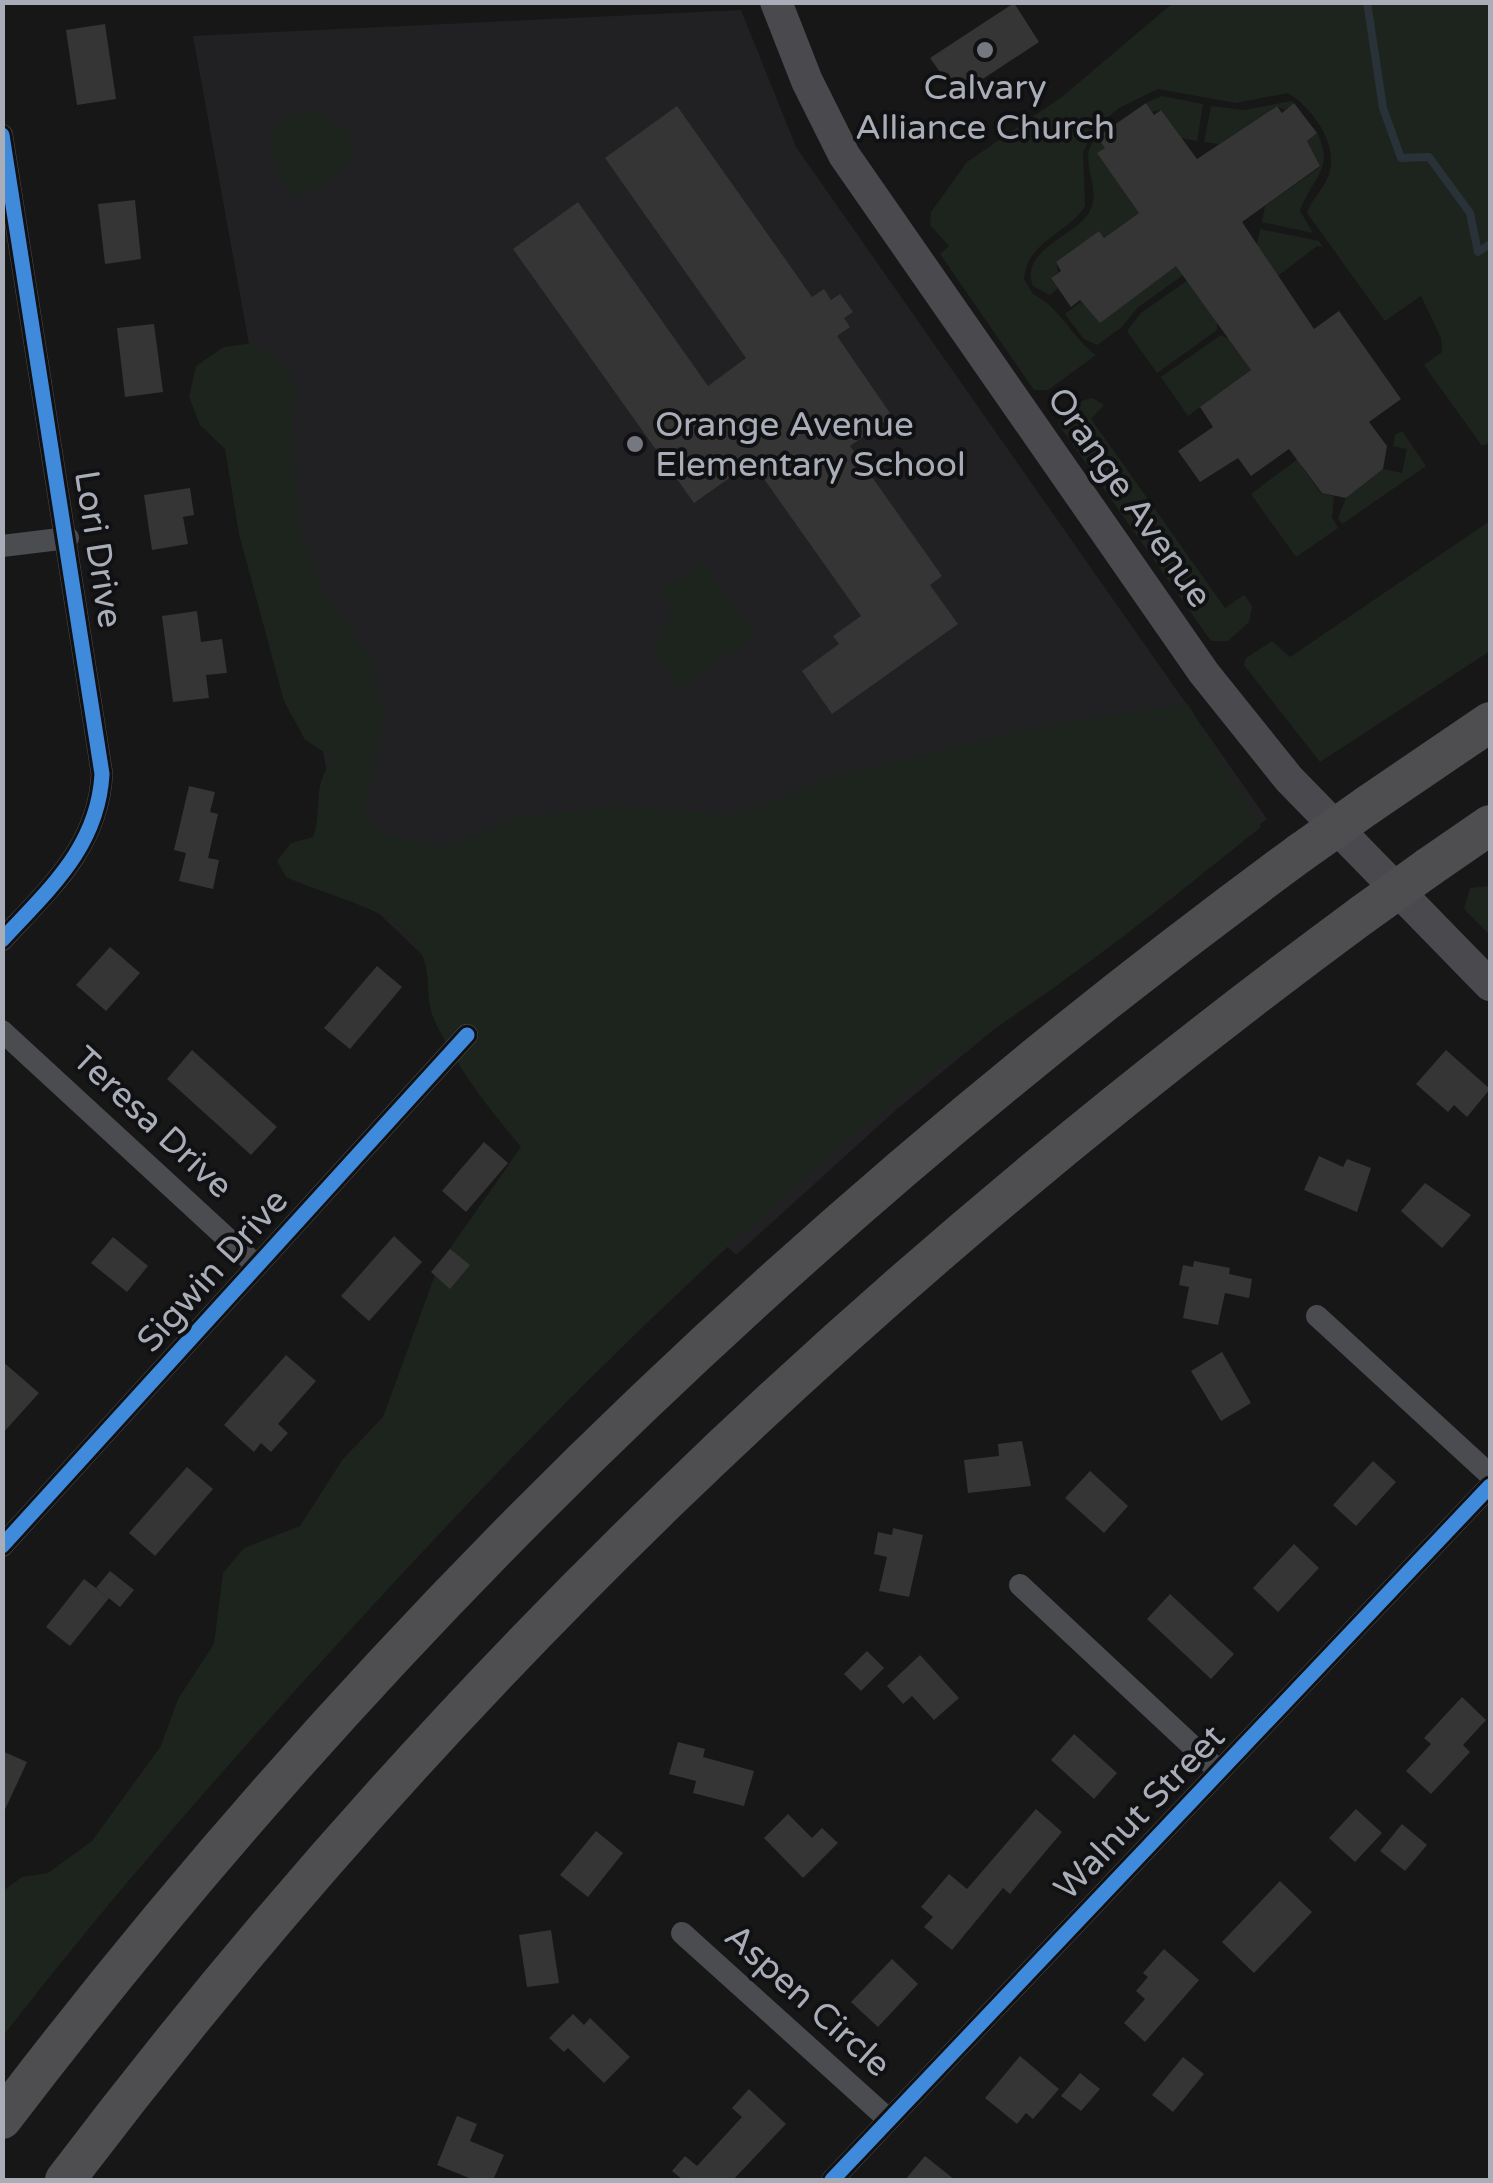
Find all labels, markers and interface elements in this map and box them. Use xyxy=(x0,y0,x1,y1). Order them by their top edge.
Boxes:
marker: Calvary Alliance Church xyxy=(974,39,996,61)
place label: Calvary Alliance Church xyxy=(855,67,1115,149)
street label: Orange Avenue xyxy=(1038,380,1221,616)
place label: Orange Avenue Elementary School xyxy=(655,404,966,486)
marker: Orange Avenue Elementary School xyxy=(624,433,646,455)
street label: Lori Drive xyxy=(65,467,131,631)
street label: Teresa Drive xyxy=(64,1038,241,1207)
street label: Sigwin Drive xyxy=(129,1180,297,1361)
street label: Walnut Street xyxy=(1046,1716,1234,1909)
street label: Aspen Circle xyxy=(716,1915,899,2086)

